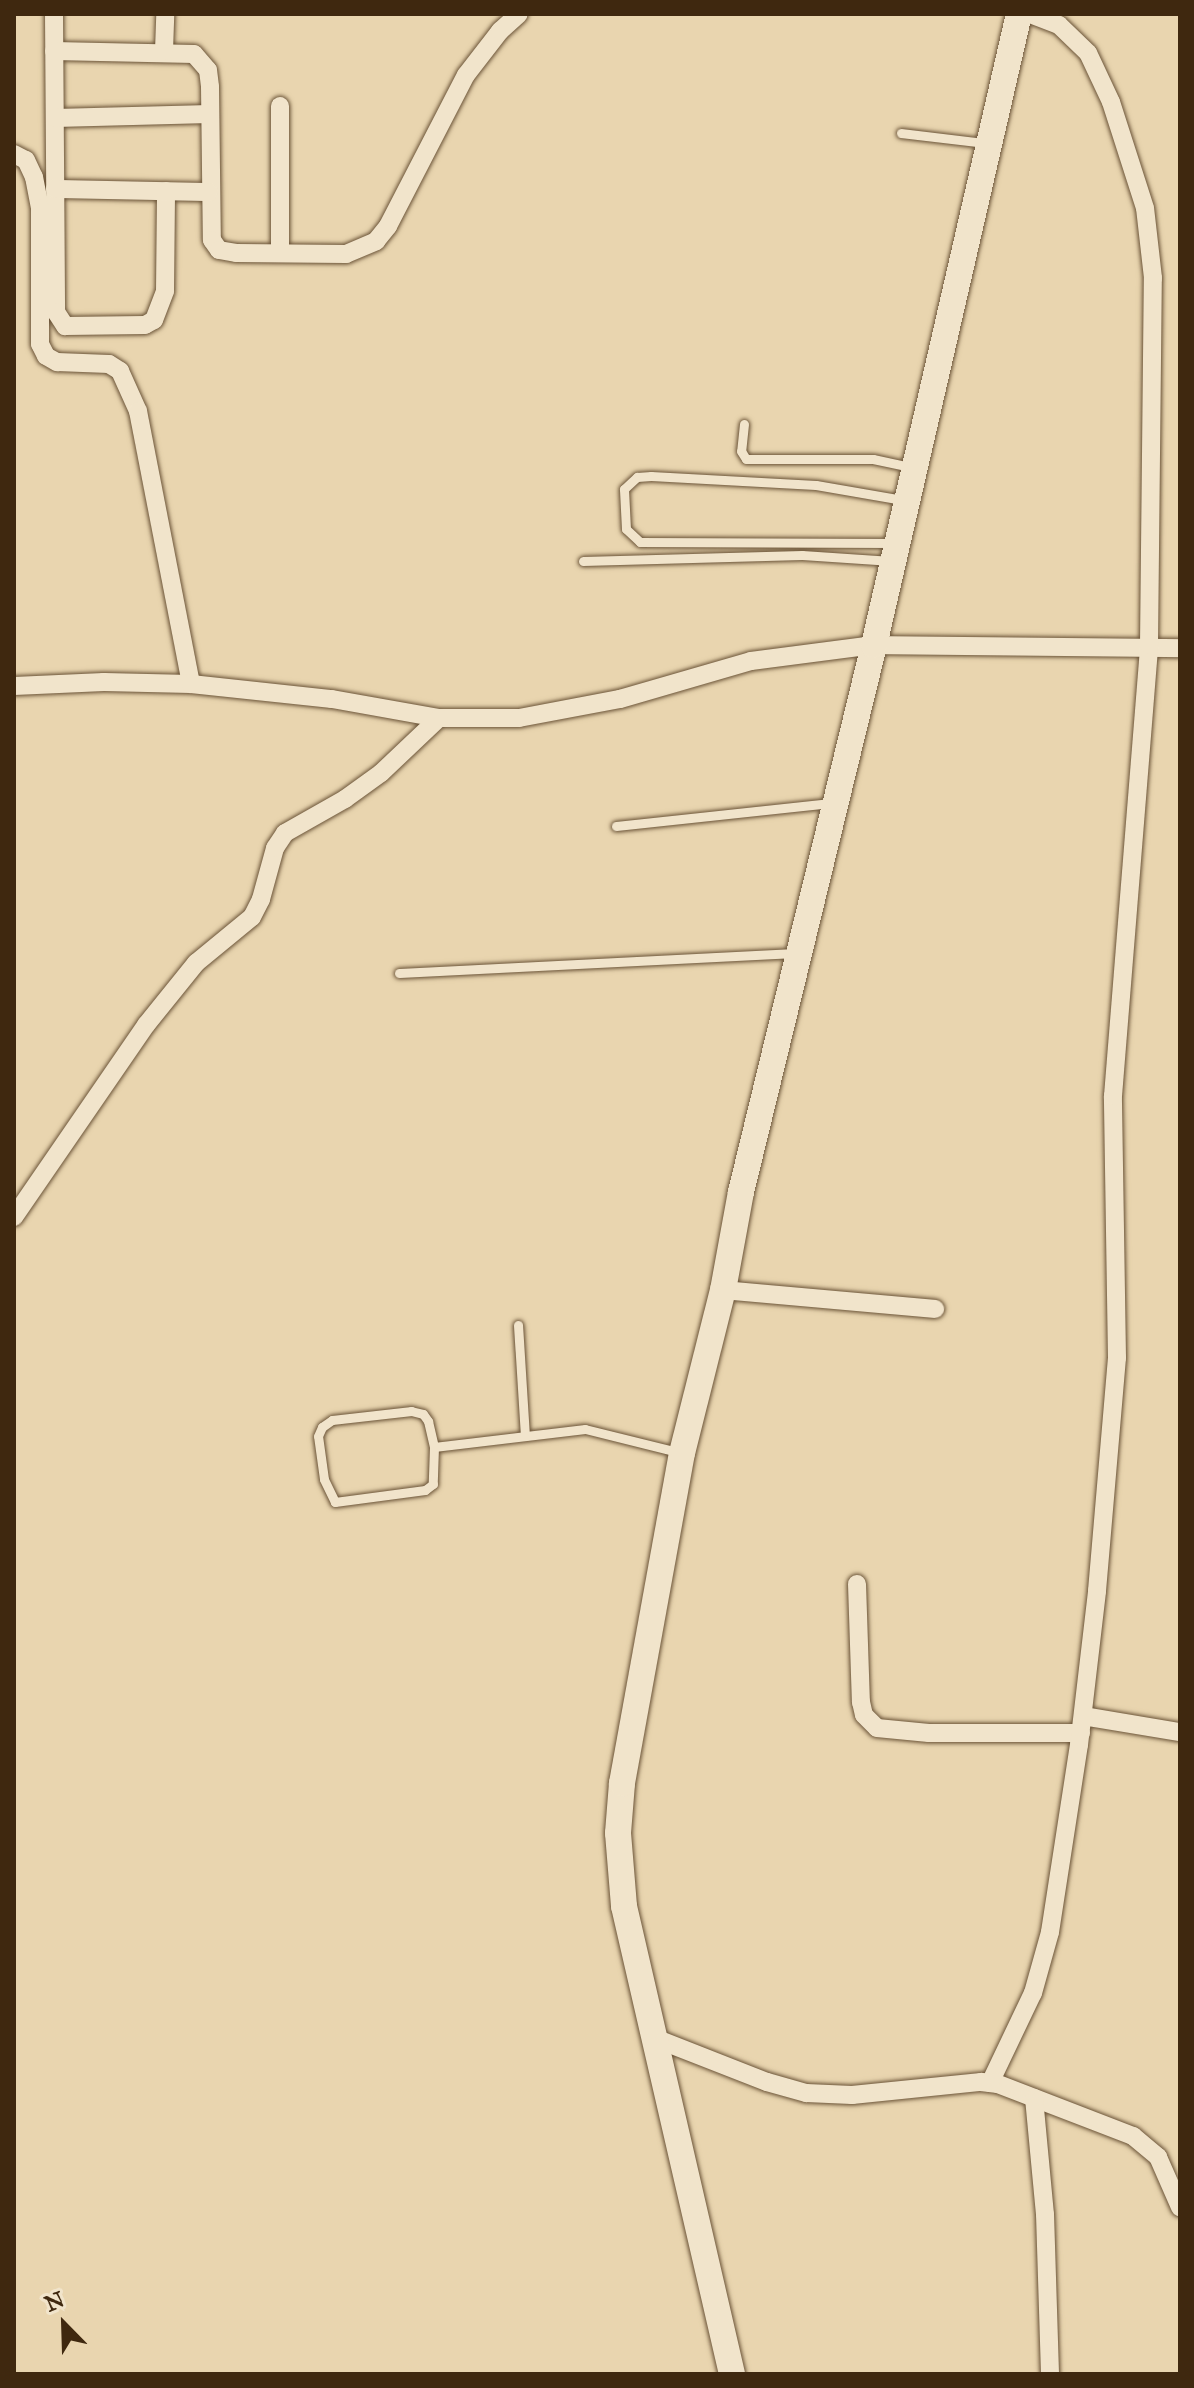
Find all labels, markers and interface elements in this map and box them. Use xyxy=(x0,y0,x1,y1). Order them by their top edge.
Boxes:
north arrow xyxy=(24,2284,104,2364)
text: N xyxy=(41,2285,68,2318)

